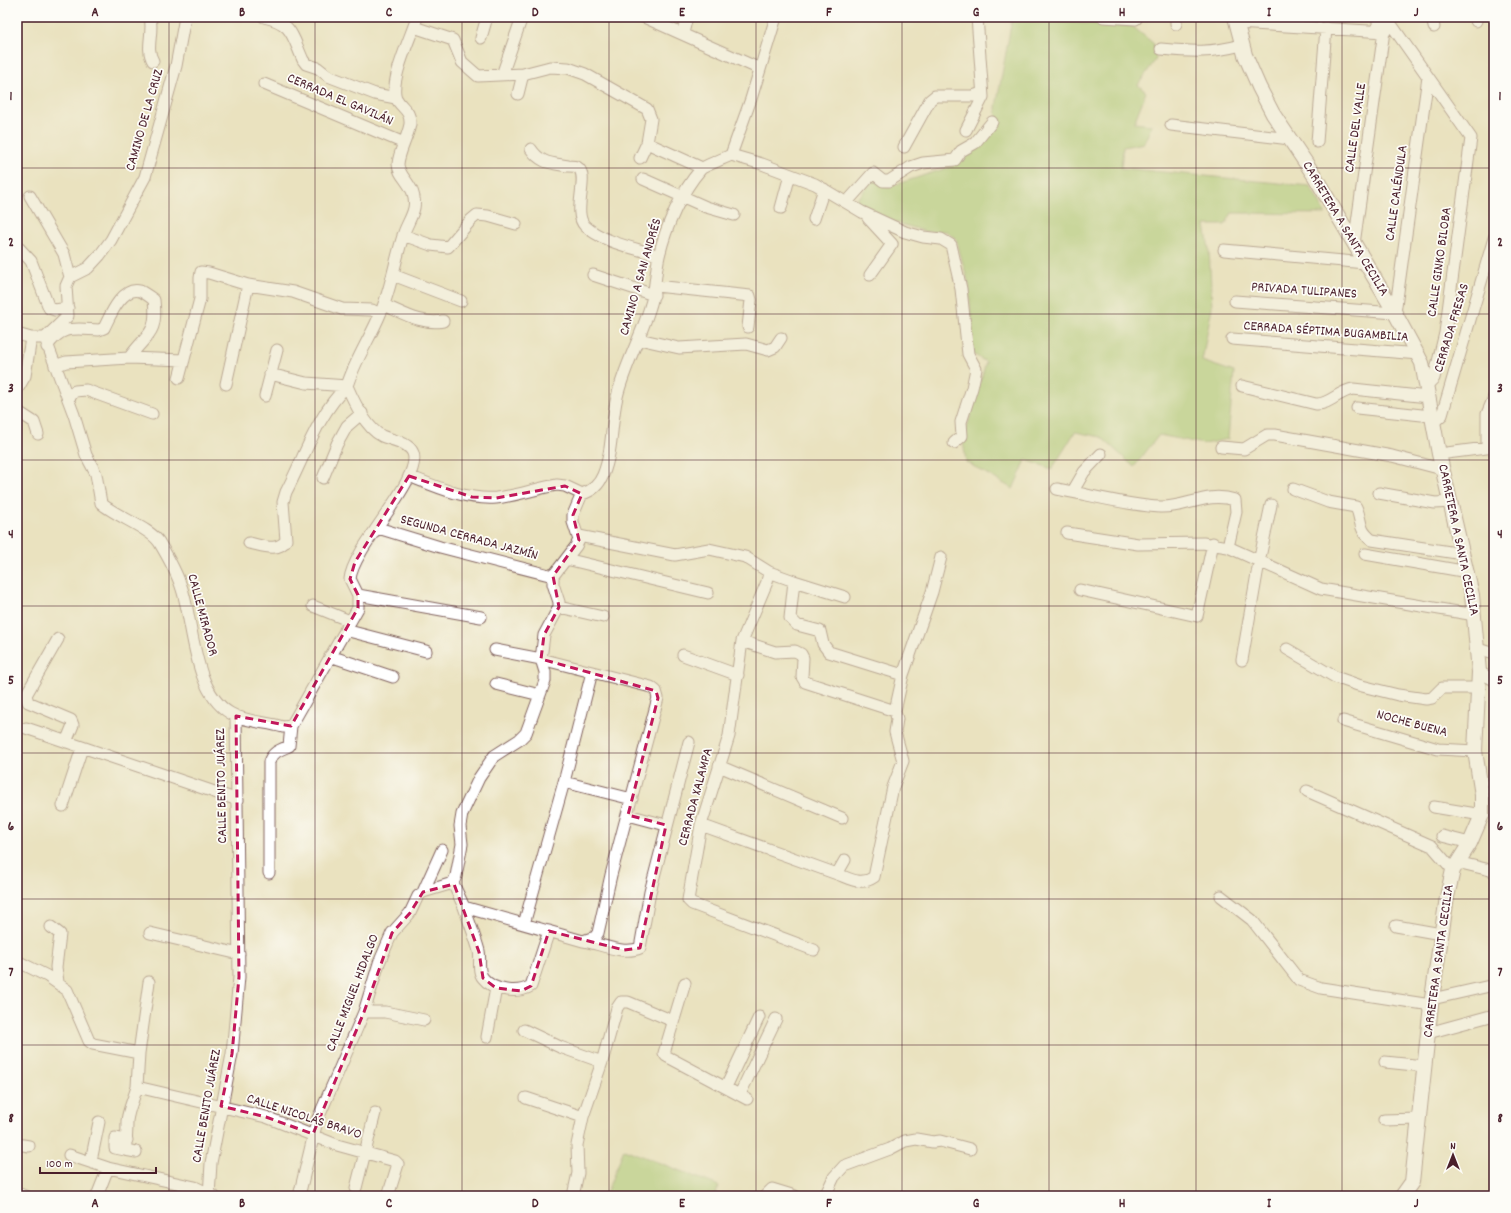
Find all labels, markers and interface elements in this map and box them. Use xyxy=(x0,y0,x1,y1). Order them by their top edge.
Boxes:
text: A xyxy=(91,4,99,23)
text: B xyxy=(239,4,245,23)
text: C xyxy=(386,4,393,23)
text: D xyxy=(532,4,539,23)
text: E xyxy=(679,4,686,23)
text: F xyxy=(826,4,832,23)
text: G xyxy=(973,4,980,23)
text: H xyxy=(1119,4,1126,23)
text: I xyxy=(1267,4,1272,23)
text: J xyxy=(1414,4,1419,23)
street label: CAMINO DE LA CRUZ xyxy=(121,66,169,173)
street label: CERRADA EL GAVILÁN xyxy=(284,69,396,131)
street label: CALLE DEL VALLE xyxy=(1340,81,1372,174)
text: 1 xyxy=(10,88,13,107)
text: 1 xyxy=(1499,88,1502,107)
street label: CALLE CALÉNDULA xyxy=(1380,143,1414,242)
street label: CARRETERA A SANTA CECILIA xyxy=(1297,158,1394,301)
street label: CALLE GINKO BILOBA xyxy=(1422,205,1458,318)
street label: CAMINO A SAN ANDRÉS xyxy=(615,216,667,338)
text: 2 xyxy=(8,234,14,253)
text: 2 xyxy=(1497,234,1503,253)
street label: PRIVADA TULIPANES xyxy=(1251,277,1357,305)
street label: CERRADA FRESAS xyxy=(1429,281,1475,375)
street label: CERRADA SÉPTIMA BUGAMBILIA xyxy=(1243,316,1410,348)
text: 3 xyxy=(8,380,14,399)
text: 3 xyxy=(1497,380,1503,399)
street label: CARRETERA A SANTA CECILIA xyxy=(1432,462,1484,618)
street label: SEGUNDA CERRADA JAZMÍN xyxy=(398,510,540,566)
text: 4 xyxy=(8,526,14,545)
text: 4 xyxy=(1497,526,1503,545)
street label: CALLE MIRADOR xyxy=(181,572,223,659)
text: 5 xyxy=(8,672,14,691)
text: 5 xyxy=(1497,672,1503,691)
street label: NOCHE BUENA xyxy=(1374,705,1450,743)
street label: CALLE BENITO JUÁREZ xyxy=(211,727,233,844)
street label: CERRADA XALAMPA xyxy=(673,745,719,848)
text: 6 xyxy=(8,818,15,837)
text: 6 xyxy=(1497,818,1504,837)
street label: CARRETERA A SANTA CECILIA xyxy=(1418,883,1460,1039)
street label: CALLE MIGUEL HIDALGO xyxy=(321,931,385,1055)
text: 7 xyxy=(9,964,14,983)
text: 7 xyxy=(1498,964,1503,983)
street label: CALLE BENITO JUÁREZ xyxy=(187,1047,227,1164)
street label: CALLE NICOLÁS BRAVO xyxy=(244,1089,364,1145)
text: 8 xyxy=(8,1110,14,1129)
text: 8 xyxy=(1497,1110,1503,1129)
north arrow xyxy=(1433,1135,1473,1175)
text: N xyxy=(1450,1139,1456,1155)
scale bar xyxy=(40,1149,156,1175)
text: 100 m xyxy=(46,1156,73,1173)
text: A xyxy=(91,1195,99,1213)
text: B xyxy=(239,1195,245,1213)
text: C xyxy=(386,1195,393,1213)
text: D xyxy=(532,1195,539,1213)
text: E xyxy=(679,1195,686,1213)
text: F xyxy=(826,1195,832,1213)
text: G xyxy=(973,1195,980,1213)
text: H xyxy=(1119,1195,1126,1213)
text: I xyxy=(1267,1195,1272,1213)
text: J xyxy=(1414,1195,1419,1213)

